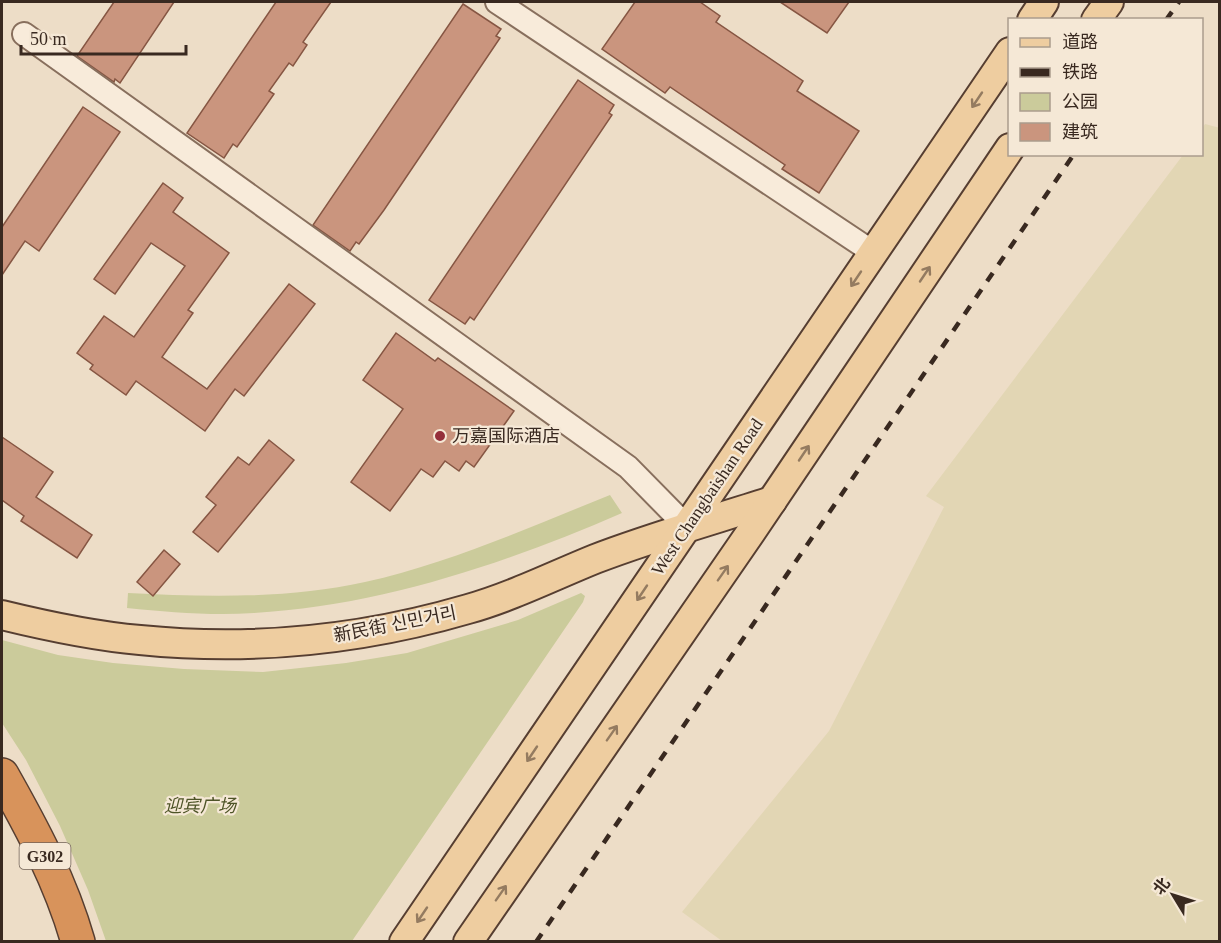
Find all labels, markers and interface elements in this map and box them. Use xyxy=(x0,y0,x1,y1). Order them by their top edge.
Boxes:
scale bar xyxy=(21,18,186,56)
legend xyxy=(1008,18,1203,156)
text: 50 m xyxy=(30,29,67,49)
text: 道路 xyxy=(1062,32,1098,52)
text: 铁路 xyxy=(1062,62,1098,82)
one-way arrow xyxy=(971,92,983,108)
text: 公园 xyxy=(1062,92,1098,112)
text: 建筑 xyxy=(1062,122,1098,142)
one-way arrow xyxy=(919,266,931,282)
one-way arrow xyxy=(850,271,862,287)
street label: West Changbaishan Road xyxy=(647,415,767,579)
place label: 万嘉国际酒店 xyxy=(452,426,560,446)
marker: 万嘉国际酒店 xyxy=(433,429,447,443)
one-way arrow xyxy=(798,445,810,462)
one-way arrow xyxy=(717,565,729,581)
one-way arrow xyxy=(636,584,648,601)
street label: 新民街 신민거리 xyxy=(332,602,458,646)
one-way arrow xyxy=(606,725,618,742)
one-way arrow xyxy=(526,746,538,762)
park label: 迎宾广场 xyxy=(164,796,238,816)
road number: G302 xyxy=(20,843,70,869)
north arrow xyxy=(1143,865,1203,925)
text: 北 xyxy=(1150,875,1173,898)
one-way arrow xyxy=(495,886,507,902)
one-way arrow xyxy=(416,907,428,923)

